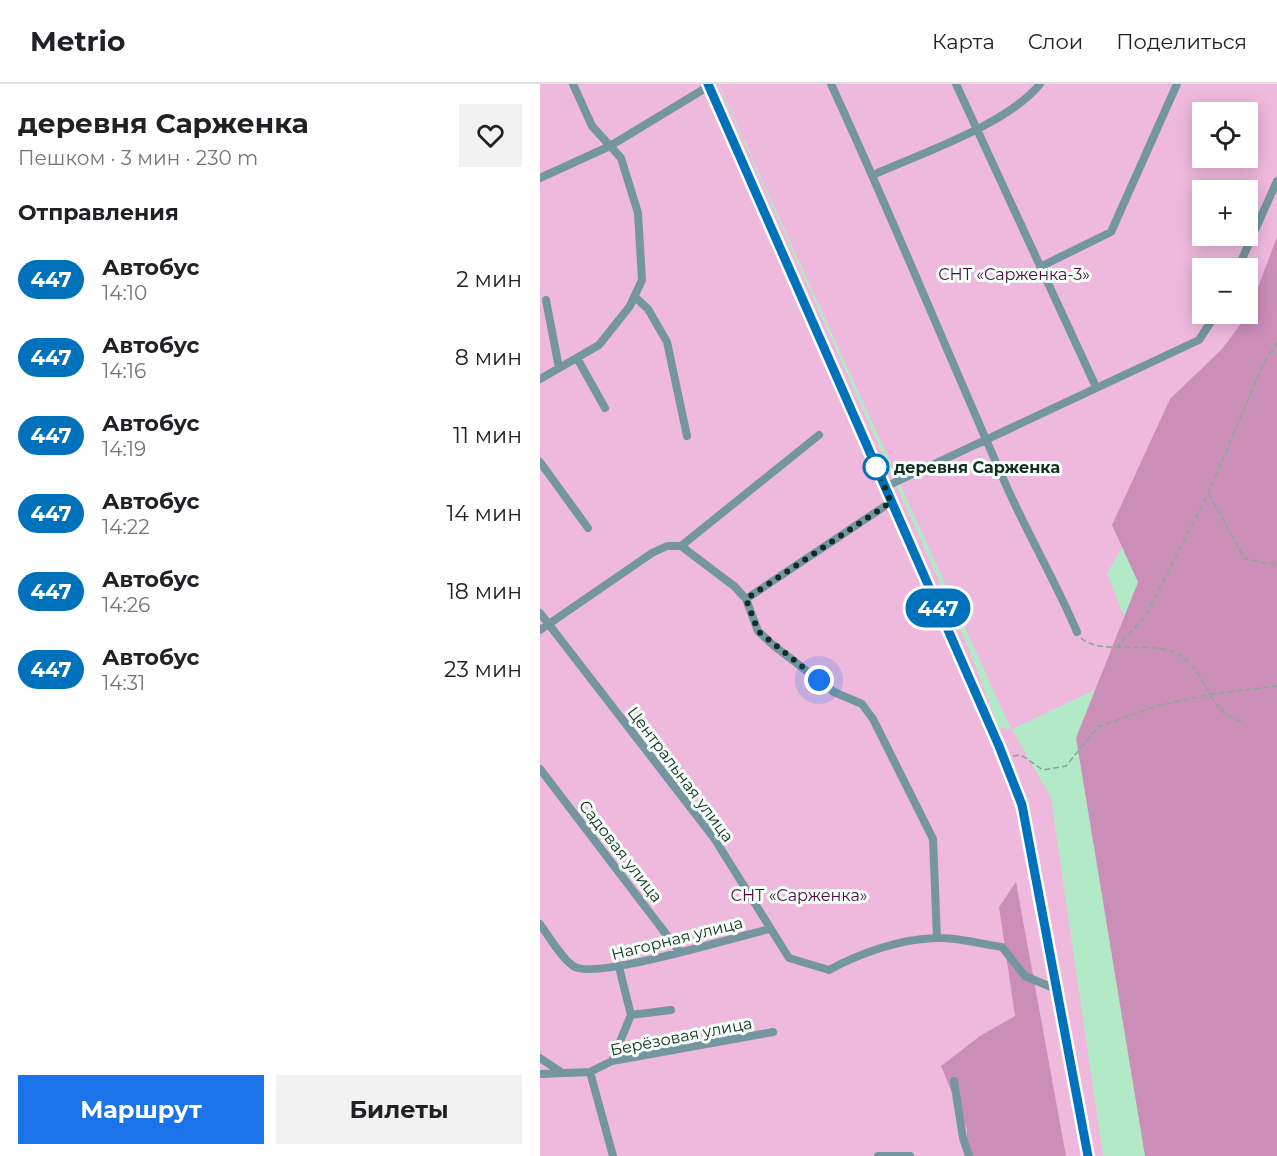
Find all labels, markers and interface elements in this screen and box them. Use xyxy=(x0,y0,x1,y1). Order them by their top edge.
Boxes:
text: Metrio xyxy=(30,24,125,58)
text: Карта xyxy=(932,29,995,54)
text: Слои xyxy=(1028,29,1083,54)
text: Поделиться xyxy=(1116,29,1247,54)
map controls xyxy=(1192,102,1258,324)
button: locate xyxy=(1192,102,1258,168)
button: heart xyxy=(459,104,522,167)
text: деревня Сарженка xyxy=(18,106,309,140)
text: Пешком · 3 мин · 230 m xyxy=(18,146,258,170)
button: + xyxy=(1192,180,1258,246)
text: Отправления xyxy=(18,199,179,226)
text: Автобус xyxy=(102,254,200,281)
button: − xyxy=(1192,258,1258,324)
park label: СНТ «Сарженка-3» xyxy=(938,265,1090,284)
text: 2 мин xyxy=(456,266,522,293)
text: 447 xyxy=(30,267,72,292)
text: 14:10 xyxy=(102,281,147,305)
text: Автобус xyxy=(102,332,200,359)
text: 8 мин xyxy=(455,344,522,371)
text: 447 xyxy=(30,345,72,370)
text: 14:16 xyxy=(102,359,146,383)
text: Автобус xyxy=(102,410,200,437)
text: 11 мин xyxy=(453,422,522,449)
text: 447 xyxy=(30,423,72,448)
text: 14:19 xyxy=(102,437,146,461)
marker: деревня Сарженка xyxy=(863,454,889,480)
place label: деревня Сарженка xyxy=(894,458,1060,477)
text: Автобус xyxy=(102,488,200,515)
text: 14 мин xyxy=(446,500,522,527)
text: 447 xyxy=(30,501,72,526)
text: 14:22 xyxy=(102,515,150,539)
text: Автобус xyxy=(102,566,200,593)
text: 18 мин xyxy=(447,578,522,605)
text: 447 xyxy=(30,579,72,604)
line badge: 447 xyxy=(904,588,972,628)
text: 14:26 xyxy=(102,593,150,617)
text: 447 xyxy=(917,596,959,621)
text: Автобус xyxy=(102,644,200,671)
text: 23 мин xyxy=(444,656,522,683)
text: 447 xyxy=(30,657,72,682)
your location xyxy=(804,665,834,695)
text: 14:31 xyxy=(102,671,145,695)
street label: Центральная улица xyxy=(623,703,738,846)
street label: Садовая улица xyxy=(575,797,666,906)
park label: СНТ «Сарженка» xyxy=(731,886,867,905)
street label: Нагорная улица xyxy=(609,913,745,964)
street label: Берёзовая улица xyxy=(609,1013,754,1060)
button: Маршрут xyxy=(18,1075,264,1144)
button: Билеты xyxy=(276,1075,522,1144)

